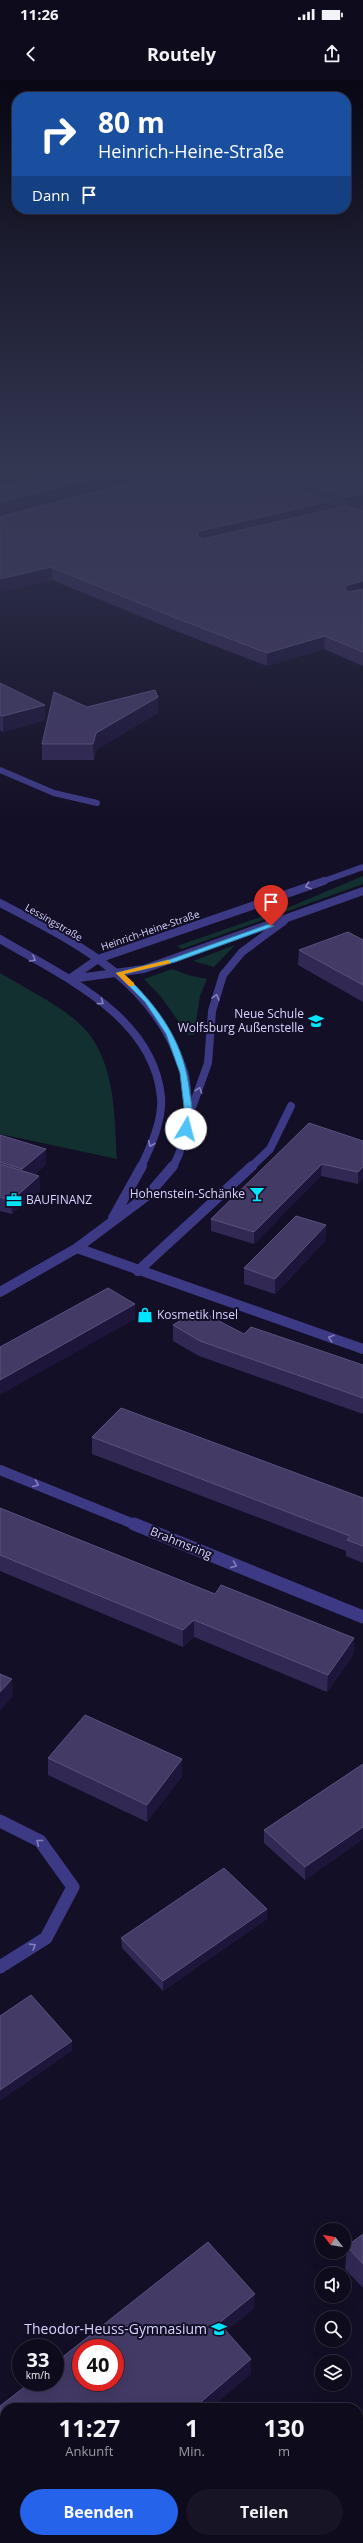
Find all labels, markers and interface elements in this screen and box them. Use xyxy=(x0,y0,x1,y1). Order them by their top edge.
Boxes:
text: 11:26 xyxy=(20,4,59,24)
text: Routely xyxy=(147,42,216,66)
icon: back xyxy=(20,43,42,65)
icon: share xyxy=(321,43,343,65)
text: 80 m xyxy=(98,103,165,141)
icon: right xyxy=(32,108,84,160)
text: Heinrich-Heine-Straße xyxy=(98,139,284,163)
icon: arrive xyxy=(78,184,100,206)
text: Dann xyxy=(32,185,70,205)
one-way arrow xyxy=(304,881,311,890)
pin xyxy=(254,885,288,926)
icon: arrive xyxy=(260,891,282,913)
street label: Lessingstraße xyxy=(23,900,86,944)
street label: Heinrich-Heine-Straße xyxy=(99,906,202,953)
one-way arrow xyxy=(29,954,37,962)
one-way arrow xyxy=(211,993,220,1000)
one-way arrow xyxy=(96,997,103,1004)
place label: Neue Schule Wolfsburg Außenstelle xyxy=(178,1005,304,1036)
school or university icon: Neue Schule Wolfsburg Außenstelle xyxy=(307,1012,325,1030)
one-way arrow xyxy=(194,1086,202,1093)
position arrow xyxy=(165,1108,207,1150)
one-way arrow xyxy=(147,1140,155,1147)
place label: Hohenstein-Schänke xyxy=(130,1185,245,1202)
bar icon: Hohenstein-Schänke xyxy=(248,1185,266,1203)
office icon: BAUFINANZ xyxy=(5,1191,23,1209)
place label: BAUFINANZ xyxy=(26,1191,92,1208)
shop icon: Kosmetik Insel xyxy=(136,1306,154,1324)
place label: Kosmetik Insel xyxy=(157,1306,238,1323)
one-way arrow xyxy=(328,1334,335,1343)
one-way arrow xyxy=(33,1480,40,1488)
street label: Brahmsring xyxy=(148,1522,215,1563)
one-way arrow xyxy=(231,1560,238,1568)
one-way arrow xyxy=(36,1840,43,1847)
one-way arrow xyxy=(29,1944,36,1951)
north arrow xyxy=(315,2223,351,2259)
map controls xyxy=(315,2223,351,2391)
button: sound xyxy=(315,2267,351,2303)
button: search xyxy=(315,2311,351,2347)
place label: Theodor-Heuss-Gymnasium xyxy=(24,2319,207,2338)
school or university icon: Theodor-Heuss-Gymnasium xyxy=(210,2320,228,2338)
speed limit sign: 40 xyxy=(72,2339,124,2391)
text: 33 xyxy=(27,2346,49,2373)
button: layers xyxy=(315,2355,351,2391)
text: km/h xyxy=(26,2368,50,2382)
text: 11:27 xyxy=(58,2411,120,2444)
text: 1 xyxy=(185,2411,199,2444)
text: 130 xyxy=(263,2411,305,2444)
text: Ankunft xyxy=(65,2442,113,2460)
text: Min. xyxy=(179,2442,205,2460)
text: m xyxy=(278,2442,290,2460)
button: Beenden xyxy=(20,2489,178,2535)
button: Teilen xyxy=(186,2489,343,2535)

